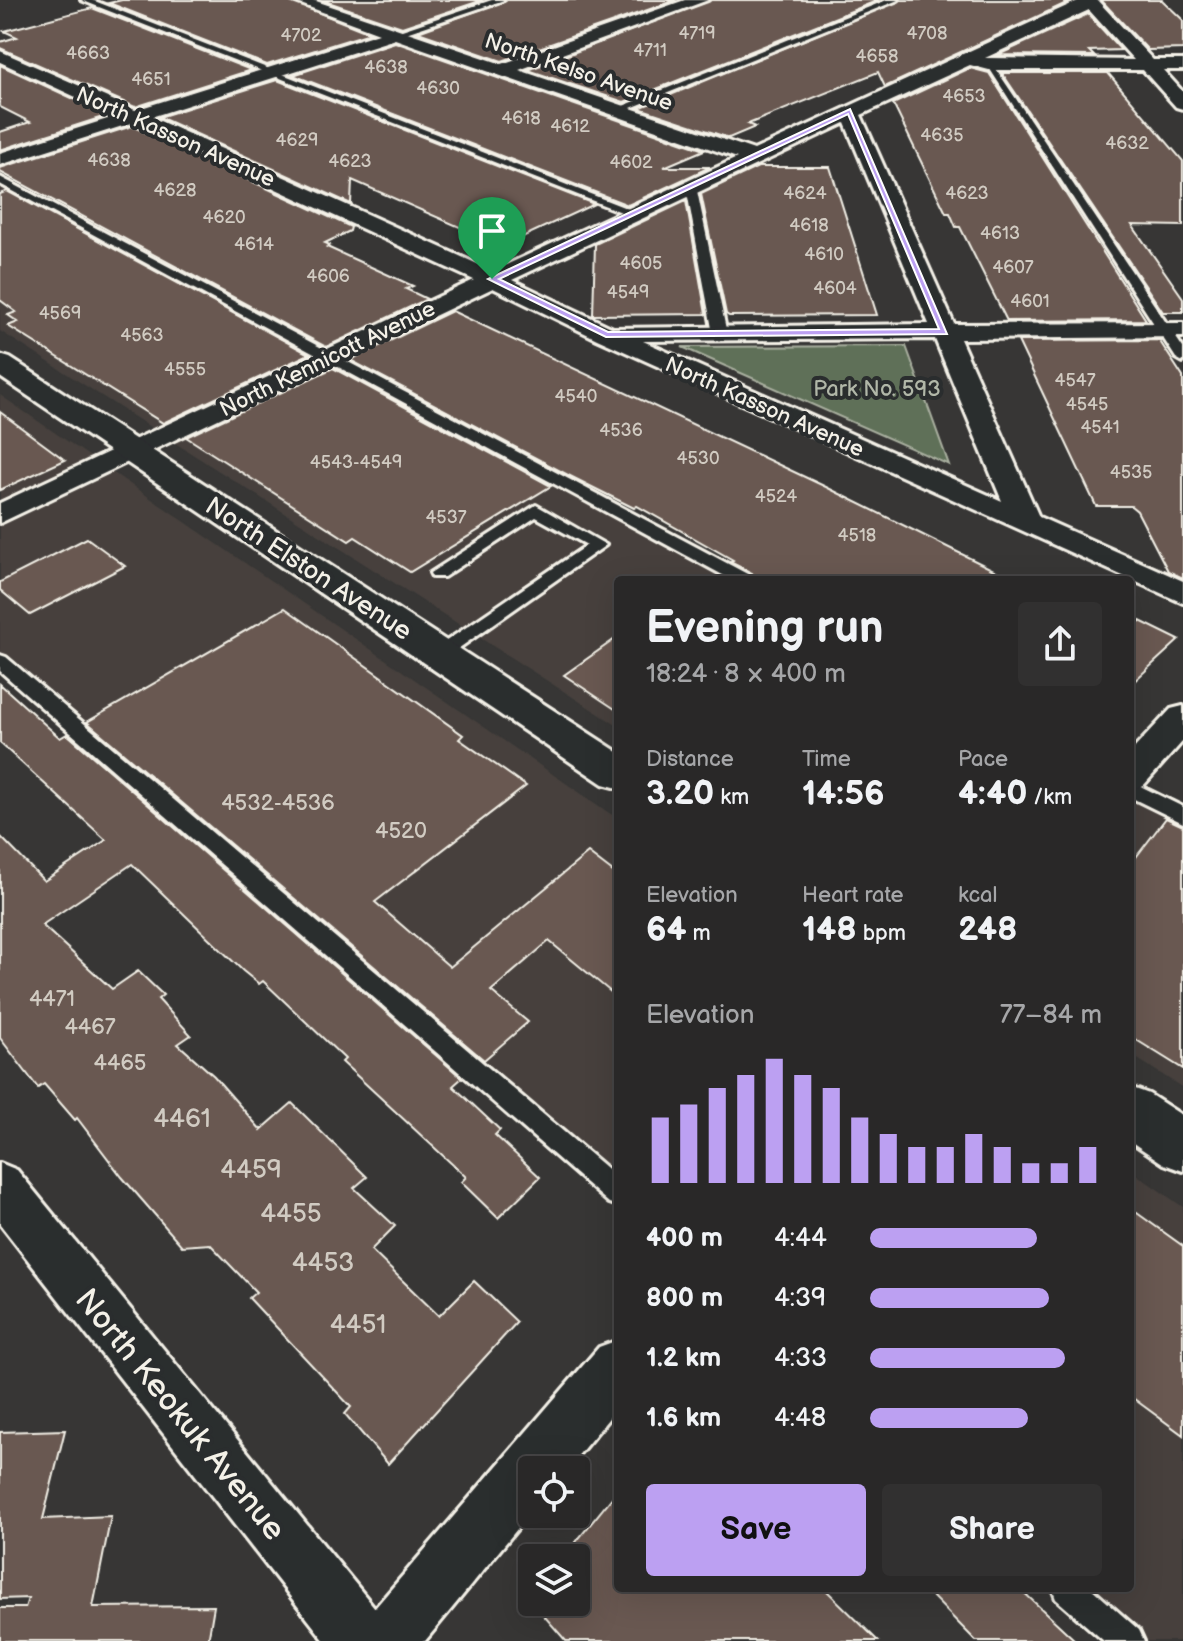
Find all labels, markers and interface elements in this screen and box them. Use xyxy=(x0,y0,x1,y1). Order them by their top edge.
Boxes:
house number: 4719 xyxy=(678,23,716,44)
house number: 4708 xyxy=(907,23,947,44)
house number: 4702 xyxy=(280,25,322,46)
street label: North Kelso Avenue xyxy=(481,28,676,117)
house number: 4711 xyxy=(633,40,667,61)
house number: 4663 xyxy=(66,43,110,64)
house number: 4658 xyxy=(856,46,898,67)
house number: 4638 xyxy=(364,57,408,78)
house number: 4651 xyxy=(131,69,171,90)
house number: 4630 xyxy=(416,78,460,99)
street label: North Kasson Avenue xyxy=(72,81,279,193)
house number: 4653 xyxy=(942,86,986,107)
house number: 4618 xyxy=(501,108,541,129)
house number: 4612 xyxy=(550,116,590,137)
house number: 4635 xyxy=(920,125,964,146)
house number: 4629 xyxy=(275,130,319,151)
house number: 4632 xyxy=(1105,133,1149,154)
house number: 4638 xyxy=(87,150,131,171)
house number: 4623 xyxy=(328,151,372,172)
house number: 4602 xyxy=(609,152,653,173)
house number: 4628 xyxy=(153,180,197,201)
house number: 4624 xyxy=(783,183,827,204)
house number: 4623 xyxy=(945,183,989,204)
pin xyxy=(458,197,526,279)
house number: 4620 xyxy=(202,207,246,228)
icon: arrive xyxy=(470,209,514,253)
house number: 4618 xyxy=(789,215,829,236)
house number: 4613 xyxy=(980,223,1020,244)
house number: 4614 xyxy=(234,234,274,255)
house number: 4610 xyxy=(804,244,844,265)
house number: 4605 xyxy=(620,253,662,274)
house number: 4607 xyxy=(992,257,1034,278)
house number: 4606 xyxy=(306,266,350,287)
house number: 4604 xyxy=(813,278,857,299)
house number: 4549 xyxy=(607,282,649,303)
house number: 4601 xyxy=(1010,291,1050,312)
street label: North Kennicott Avenue xyxy=(216,295,440,423)
house number: 4569 xyxy=(39,303,81,324)
house number: 4563 xyxy=(120,325,164,346)
street label: North Kasson Avenue xyxy=(661,351,868,463)
house number: 4555 xyxy=(164,359,206,380)
house number: 4547 xyxy=(1054,370,1096,391)
park label: Park No. 593 xyxy=(813,376,941,403)
house number: 4540 xyxy=(555,386,597,407)
house number: 4545 xyxy=(1066,394,1108,415)
house number: 4541 xyxy=(1080,417,1120,438)
house number: 4536 xyxy=(599,420,643,441)
house number: 4530 xyxy=(677,448,719,469)
house number: 4543-4549 xyxy=(310,452,402,473)
house number: 4535 xyxy=(1110,462,1152,483)
house number: 4524 xyxy=(755,486,797,507)
street label: North Elston Avenue xyxy=(199,491,417,648)
house number: 4537 xyxy=(425,507,467,528)
house number: 4518 xyxy=(838,525,876,546)
text: Evening run xyxy=(646,602,883,655)
button: share xyxy=(1018,602,1102,686)
text: 18:24 · 8 × 400 m xyxy=(646,659,846,690)
text: Distance xyxy=(646,746,734,773)
text: Time xyxy=(802,746,851,773)
text: Pace xyxy=(958,746,1008,773)
text: 3.20 xyxy=(646,773,714,814)
text: 14:56 xyxy=(802,773,885,814)
text: 4:40 xyxy=(958,773,1027,814)
text: km xyxy=(714,784,749,811)
text: /km xyxy=(1027,784,1072,811)
house number: 4532-4536 xyxy=(221,790,335,817)
house number: 4520 xyxy=(375,818,427,845)
text: Elevation xyxy=(646,882,738,909)
text: Heart rate xyxy=(802,882,904,909)
text: kcal xyxy=(958,882,997,909)
text: 64 xyxy=(646,909,687,950)
text: 148 xyxy=(802,909,857,950)
text: 248 xyxy=(958,909,1018,950)
text: m xyxy=(687,920,711,947)
text: bpm xyxy=(857,920,906,947)
house number: 4471 xyxy=(29,986,75,1013)
text: Elevation xyxy=(646,1000,754,1031)
text: 77–84 m xyxy=(1000,1000,1102,1031)
house number: 4467 xyxy=(64,1014,116,1041)
house number: 4465 xyxy=(94,1050,146,1077)
house number: 4461 xyxy=(153,1104,211,1135)
house number: 4459 xyxy=(220,1155,282,1186)
house number: 4455 xyxy=(260,1199,322,1230)
text: 400 m xyxy=(646,1223,723,1254)
text: 4:44 xyxy=(774,1223,827,1254)
house number: 4453 xyxy=(292,1248,354,1279)
street label: North Keokuk Avenue xyxy=(66,1281,293,1549)
text: 800 m xyxy=(646,1283,723,1314)
text: 4:39 xyxy=(774,1283,826,1314)
house number: 4451 xyxy=(330,1310,386,1341)
text: 1.2 km xyxy=(646,1343,721,1374)
text: 4:33 xyxy=(774,1343,827,1374)
text: 1.6 km xyxy=(646,1403,721,1434)
text: 4:48 xyxy=(774,1403,826,1434)
map controls xyxy=(518,1456,590,1616)
button: locate xyxy=(518,1456,590,1528)
button: Save xyxy=(646,1484,866,1576)
button: Share xyxy=(882,1484,1102,1576)
button: layers xyxy=(518,1544,590,1616)

